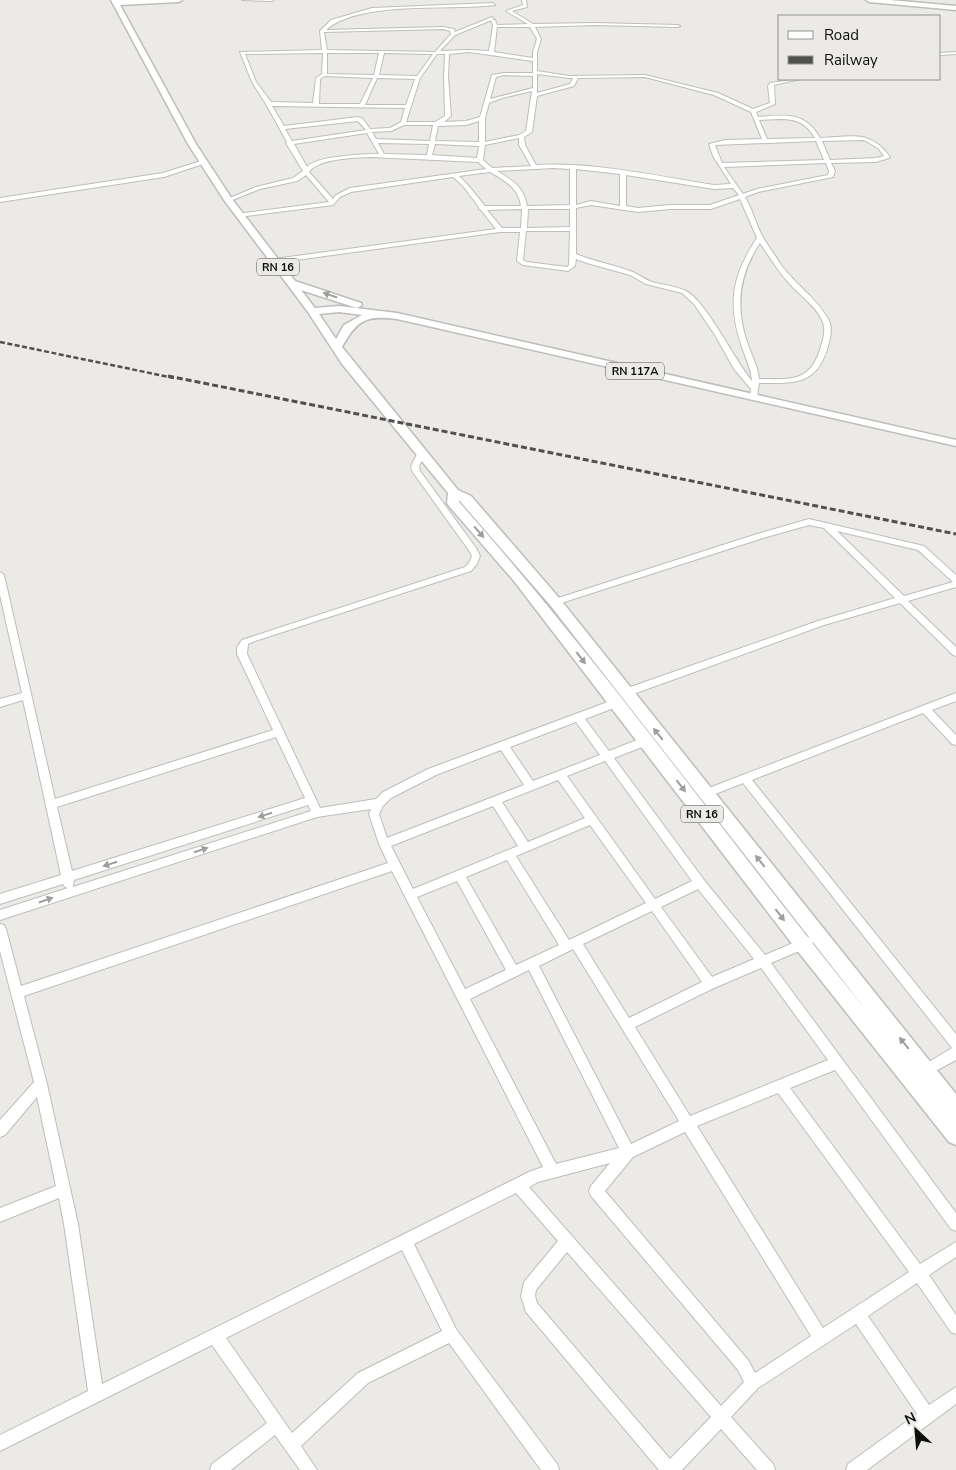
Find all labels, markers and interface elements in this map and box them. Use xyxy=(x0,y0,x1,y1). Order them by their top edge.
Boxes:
legend xyxy=(778,15,941,80)
text: Road xyxy=(824,25,859,45)
text: Railway xyxy=(824,50,878,70)
road number: RN 16 xyxy=(257,258,299,276)
one-way arrow xyxy=(323,291,338,298)
road number: RN 117A xyxy=(606,362,664,380)
one-way arrow xyxy=(473,525,484,538)
one-way arrow xyxy=(576,651,586,665)
one-way arrow xyxy=(652,728,663,741)
one-way arrow xyxy=(675,779,686,792)
road number: RN 16 xyxy=(681,806,723,822)
one-way arrow xyxy=(257,812,272,819)
one-way arrow xyxy=(194,846,209,854)
one-way arrow xyxy=(754,854,765,867)
one-way arrow xyxy=(102,861,117,869)
one-way arrow xyxy=(39,896,54,903)
one-way arrow xyxy=(775,908,785,922)
one-way arrow xyxy=(899,1036,909,1050)
north arrow xyxy=(891,1405,941,1455)
text: N xyxy=(902,1408,919,1430)

